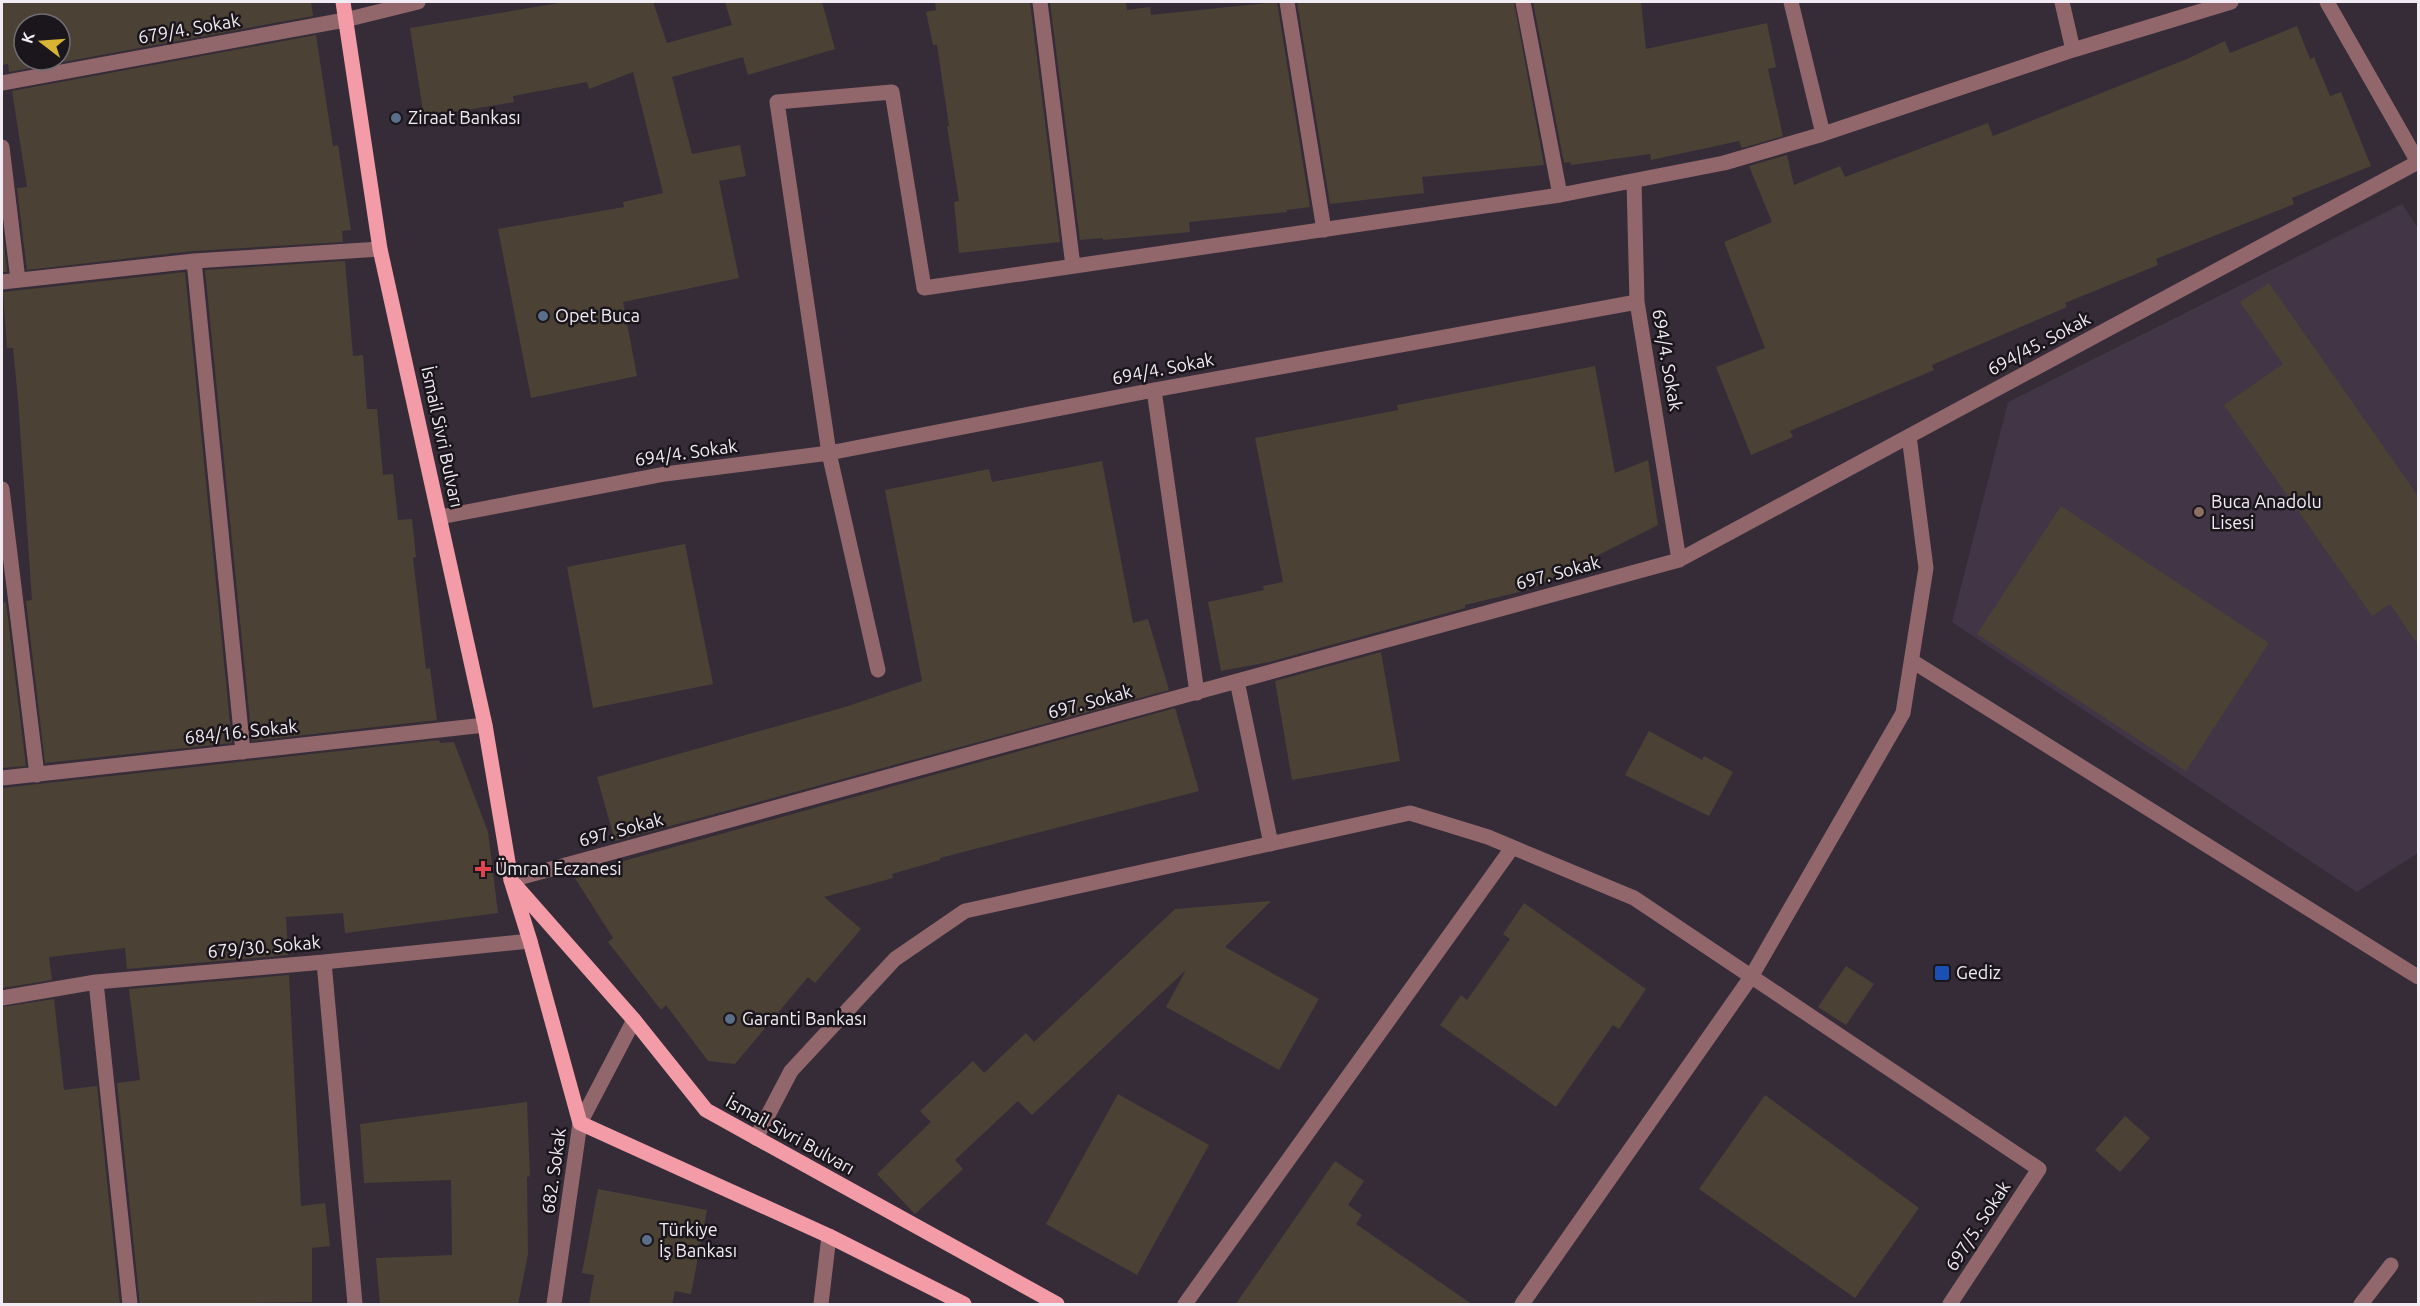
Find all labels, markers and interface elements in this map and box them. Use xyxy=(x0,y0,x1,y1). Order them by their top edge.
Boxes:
street label: 679/4. Sokak xyxy=(136,9,241,47)
north arrow xyxy=(12,12,72,72)
text: K xyxy=(17,30,38,45)
place label: Ziraat Bankası xyxy=(408,107,521,127)
marker: Ziraat Bankası xyxy=(389,111,403,125)
place label: Opet Buca xyxy=(555,305,640,325)
street label: 694/4. Sokak xyxy=(1649,307,1687,412)
street label: 694/45. Sokak xyxy=(1984,308,2093,379)
marker: Opet Buca xyxy=(536,309,550,323)
street label: 694/4. Sokak xyxy=(1110,348,1215,388)
street label: İsmail Sivri Bulvarı xyxy=(418,364,468,509)
street label: 694/4. Sokak xyxy=(633,435,738,469)
place label: Buca Anadolu Lisesi xyxy=(2211,491,2322,532)
marker: Buca Anadolu Lisesi xyxy=(2192,505,2206,519)
street label: 697. Sokak xyxy=(1513,551,1602,593)
street label: 697. Sokak xyxy=(1045,680,1134,722)
street label: 684/16. Sokak xyxy=(184,715,298,747)
street label: 697. Sokak xyxy=(576,808,665,850)
place label: Ümran Eczanesi xyxy=(495,858,622,878)
marker: Ümran Eczanesi xyxy=(476,862,490,876)
street label: 679/30. Sokak xyxy=(207,931,321,961)
place label: Gediz xyxy=(1956,962,2001,982)
marker: Gediz xyxy=(1933,964,1951,982)
place label: Garanti Bankası xyxy=(742,1008,867,1028)
marker: Garanti Bankası xyxy=(723,1012,737,1026)
street label: İsmail Sivri Bulvarı xyxy=(723,1090,858,1178)
street label: 682. Sokak xyxy=(537,1127,569,1215)
street label: 697/5. Sokak xyxy=(1941,1177,2014,1274)
place label: Türkiye İş Bankası xyxy=(659,1219,737,1260)
marker: Türkiye İş Bankası xyxy=(640,1233,654,1247)

